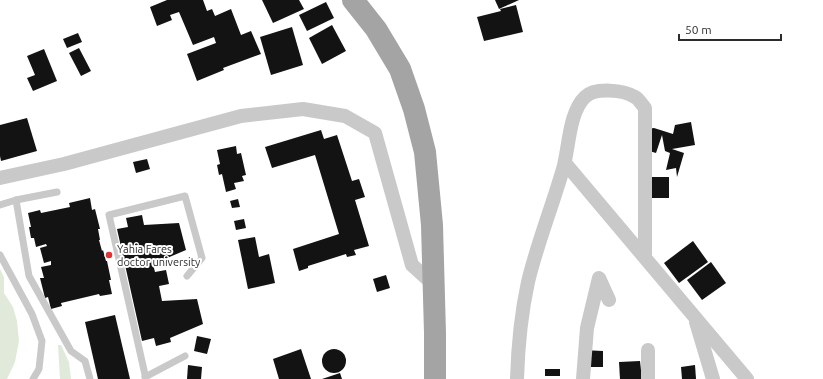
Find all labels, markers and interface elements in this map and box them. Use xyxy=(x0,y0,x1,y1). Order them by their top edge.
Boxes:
scale bar xyxy=(679,16,781,42)
text: 50 m xyxy=(685,23,712,36)
place label: Yahia Fares doctor university xyxy=(117,243,201,268)
marker: Yahia Fares doctor university xyxy=(104,250,114,260)

